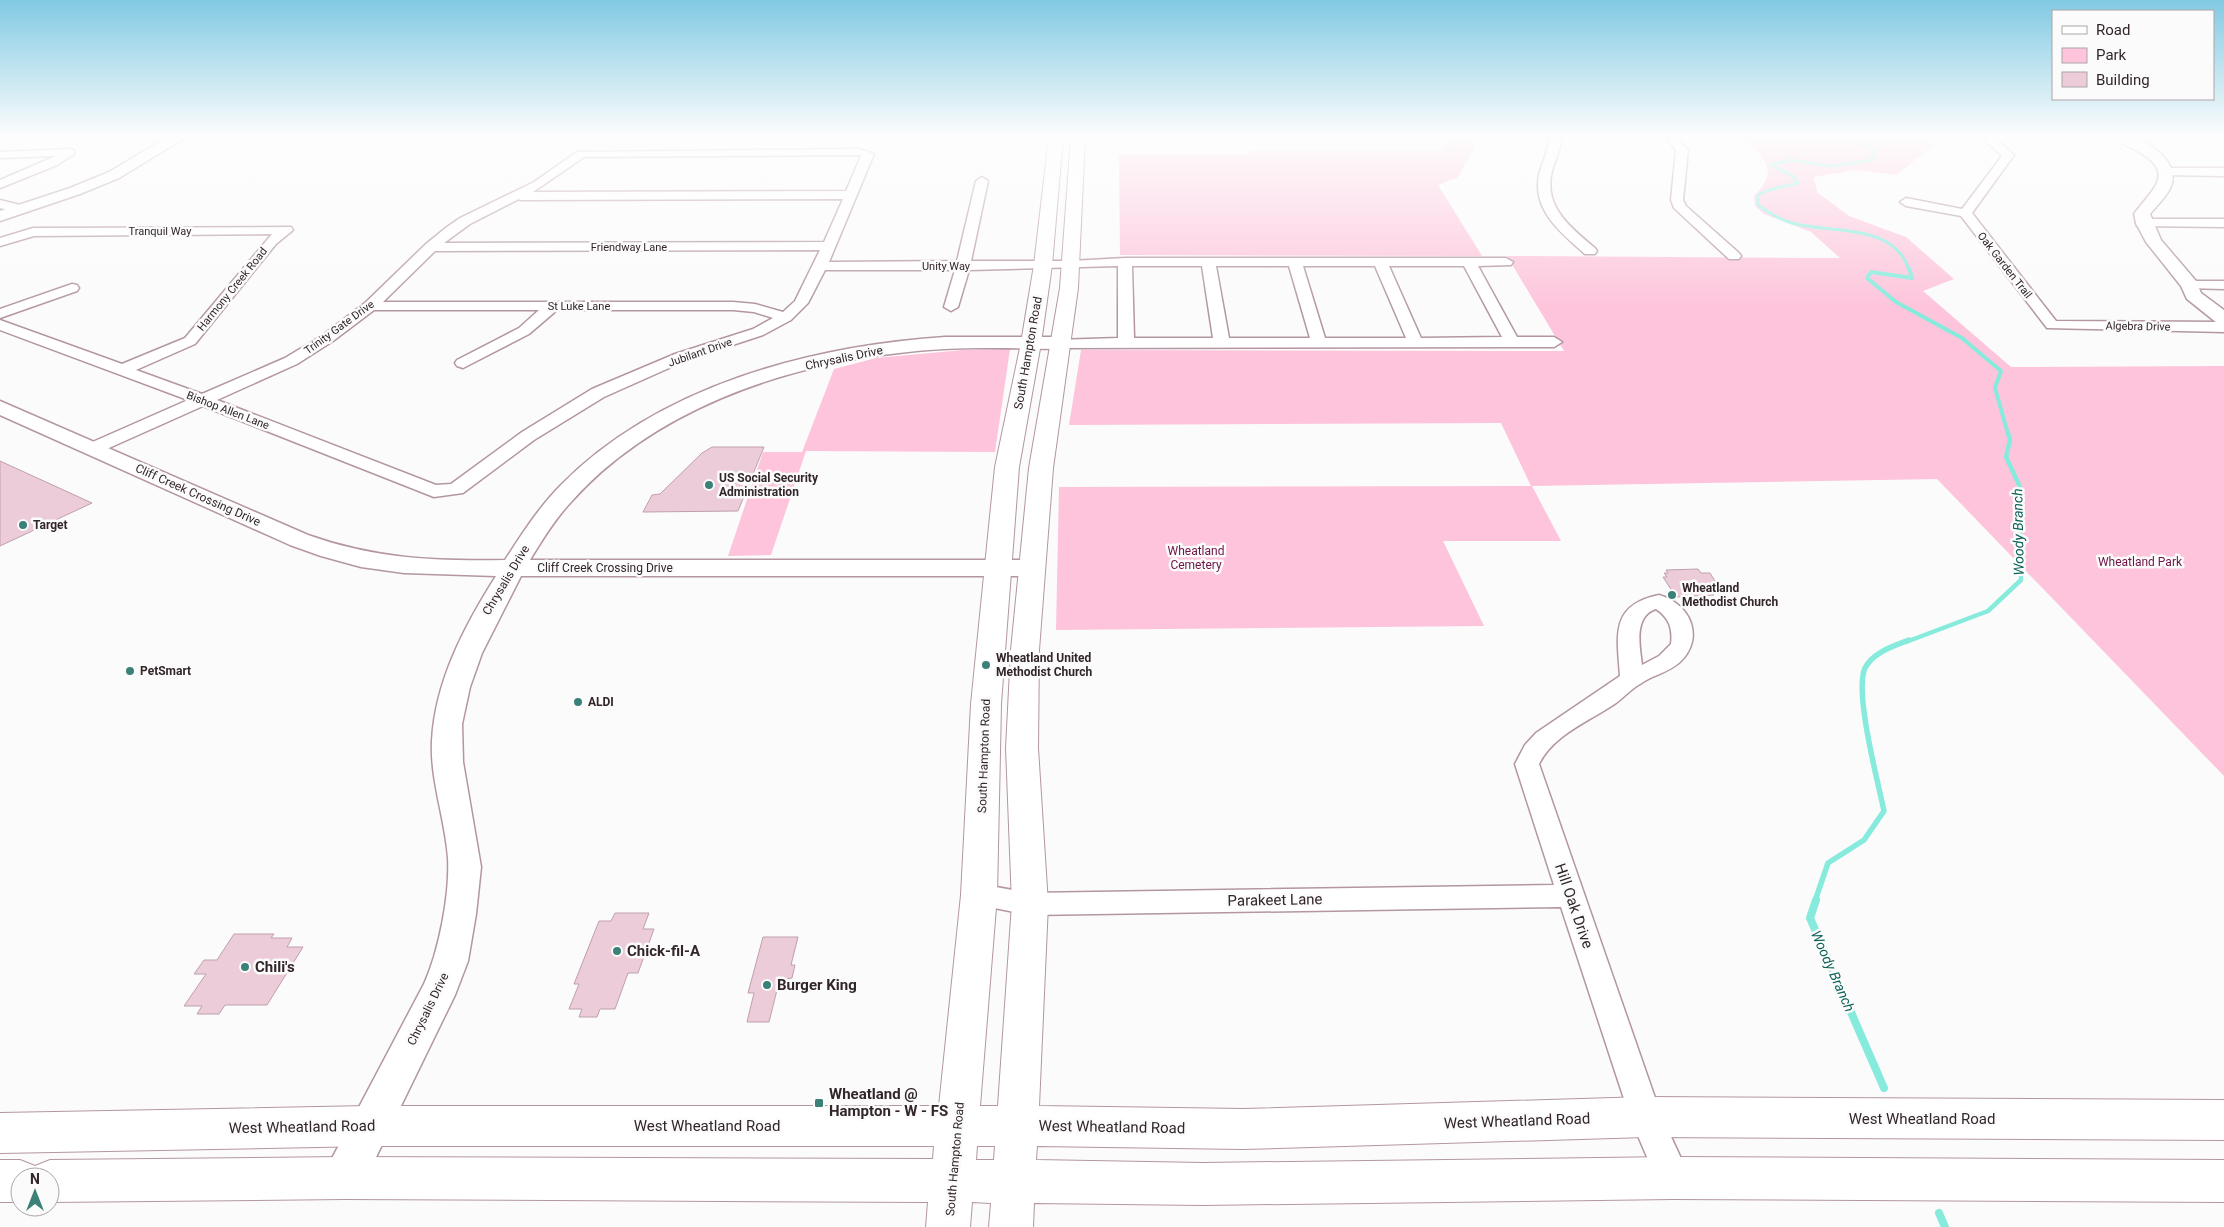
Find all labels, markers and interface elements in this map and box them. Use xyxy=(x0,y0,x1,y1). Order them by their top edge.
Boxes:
legend xyxy=(2052,10,2214,100)
text: Road xyxy=(2096,21,2130,39)
text: Park xyxy=(2096,46,2127,64)
text: Building xyxy=(2096,71,2150,89)
street label: Tranquil Way xyxy=(129,225,192,238)
street label: Oak Garden Trail xyxy=(1975,230,2035,301)
street label: Friendway Lane xyxy=(591,241,667,254)
street label: Harmony Creek Road xyxy=(195,245,270,334)
street label: Unity Way xyxy=(922,260,971,273)
street label: South Hampton Road xyxy=(1011,296,1045,410)
street label: Trinity Gate Drive xyxy=(302,298,377,357)
street label: St Luke Lane xyxy=(548,300,610,313)
street label: Algebra Drive xyxy=(2105,319,2171,334)
street label: Jubilant Drive xyxy=(666,335,734,369)
street label: Chrysalis Drive xyxy=(804,343,884,373)
street label: Bishop Allen Lane xyxy=(185,389,271,432)
street label: Cliff Creek Crossing Drive xyxy=(133,461,263,529)
place label: US Social Security Administration xyxy=(719,471,819,499)
marker: US Social Security Administration xyxy=(703,479,715,491)
water label: Woody Branch xyxy=(2009,488,2027,576)
place label: Target xyxy=(33,518,68,532)
marker: Target xyxy=(17,519,29,531)
street label: Chrysalis Drive xyxy=(480,543,532,617)
park label: Wheatland Cemetery xyxy=(1168,544,1224,572)
park label: Wheatland Park xyxy=(2098,555,2183,569)
street label: Cliff Creek Crossing Drive xyxy=(537,561,673,575)
place label: Wheatland Methodist Church xyxy=(1682,581,1779,609)
marker: Wheatland Methodist Church xyxy=(1666,589,1678,601)
place label: Wheatland United Methodist Church xyxy=(996,651,1093,679)
marker: Wheatland United Methodist Church xyxy=(980,659,992,671)
place label: PetSmart xyxy=(140,664,191,678)
marker: PetSmart xyxy=(124,665,136,677)
place label: ALDI xyxy=(588,695,614,709)
marker: ALDI xyxy=(572,696,584,708)
street label: South Hampton Road xyxy=(975,699,993,813)
street label: Hill Oak Drive xyxy=(1551,861,1597,951)
street label: Parakeet Lane xyxy=(1227,890,1323,910)
water label: Woody Branch xyxy=(1808,928,1858,1014)
place label: Chick-fil-A xyxy=(627,942,701,960)
marker: Chick-fil-A xyxy=(611,945,623,957)
place label: Chili's xyxy=(255,958,295,976)
marker: Chili's xyxy=(239,961,251,973)
street label: Chrysalis Drive xyxy=(404,970,452,1048)
place label: Burger King xyxy=(777,976,857,994)
marker: Burger King xyxy=(761,979,773,991)
place label: Wheatland @ Hampton - W - FS xyxy=(829,1085,948,1120)
marker: Wheatland @ Hampton - W - FS xyxy=(813,1097,825,1109)
street label: South Hampton Road xyxy=(943,1101,967,1217)
street label: West Wheatland Road xyxy=(1443,1109,1591,1133)
street label: West Wheatland Road xyxy=(1849,1110,1995,1128)
street label: West Wheatland Road xyxy=(229,1117,375,1137)
street label: West Wheatland Road xyxy=(634,1117,780,1135)
street label: West Wheatland Road xyxy=(1039,1117,1185,1137)
north arrow xyxy=(10,1167,60,1217)
text: N xyxy=(30,1171,40,1187)

